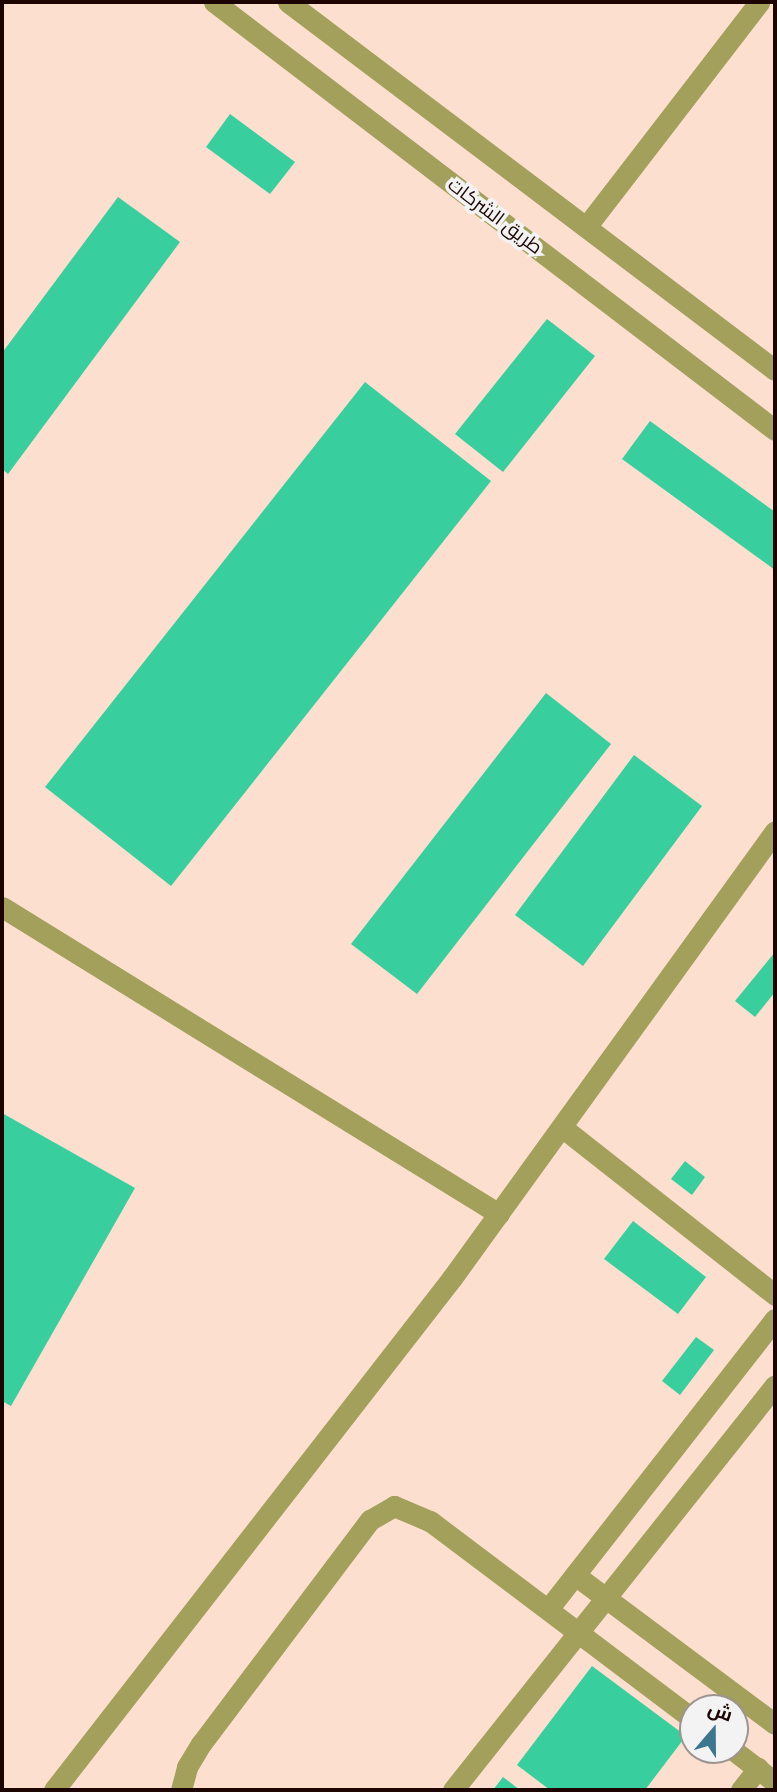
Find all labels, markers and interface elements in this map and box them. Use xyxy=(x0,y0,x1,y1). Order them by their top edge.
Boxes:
street label: طريق الشركات xyxy=(443,173,547,259)
north arrow xyxy=(679,1694,749,1764)
text: ش xyxy=(705,1695,736,1728)

